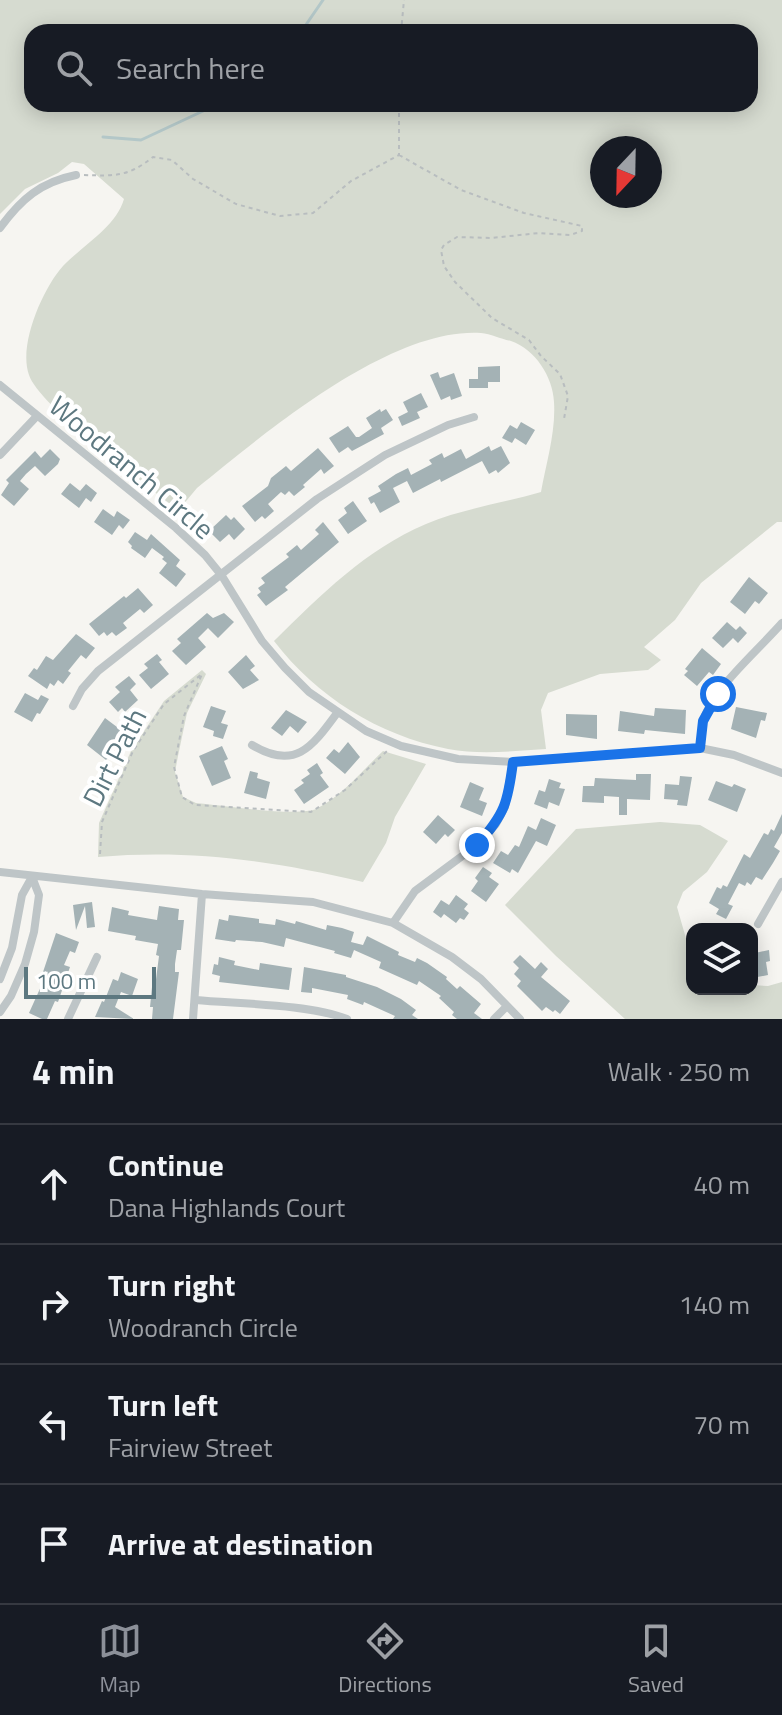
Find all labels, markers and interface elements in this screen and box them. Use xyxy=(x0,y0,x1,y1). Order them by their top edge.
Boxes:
search box xyxy=(24,24,758,112)
text: Search here xyxy=(116,45,265,91)
icon: search xyxy=(52,46,96,90)
north arrow xyxy=(590,136,662,208)
street label: Woodranch Circle xyxy=(40,385,224,549)
route start xyxy=(700,676,736,712)
street label: Dirt Path xyxy=(71,700,157,814)
route end xyxy=(459,827,495,863)
map controls xyxy=(686,923,758,995)
button: layers xyxy=(686,923,758,995)
scale bar xyxy=(24,963,156,999)
text: 100 m xyxy=(36,964,96,998)
text: 4 min xyxy=(32,1045,115,1097)
text: Walk · 250 m xyxy=(608,1052,750,1091)
text: Continue xyxy=(108,1142,224,1188)
icon: ahead xyxy=(32,1162,76,1206)
text: 40 m xyxy=(693,1165,750,1204)
text: Dana Highlands Court xyxy=(108,1188,345,1227)
text: Turn right xyxy=(108,1262,236,1308)
icon: right xyxy=(32,1282,76,1326)
text: 140 m xyxy=(679,1285,750,1324)
text: Woodranch Circle xyxy=(108,1308,298,1347)
text: Turn left xyxy=(108,1382,218,1428)
icon: left xyxy=(32,1402,76,1446)
text: 70 m xyxy=(693,1405,750,1444)
text: Fairview Street xyxy=(108,1428,272,1467)
text: Arrive at destination xyxy=(108,1521,373,1567)
icon: arrive xyxy=(32,1522,76,1566)
tab: Map xyxy=(98,1619,142,1701)
tab: Directions xyxy=(338,1619,432,1701)
tab: Saved xyxy=(628,1619,684,1701)

